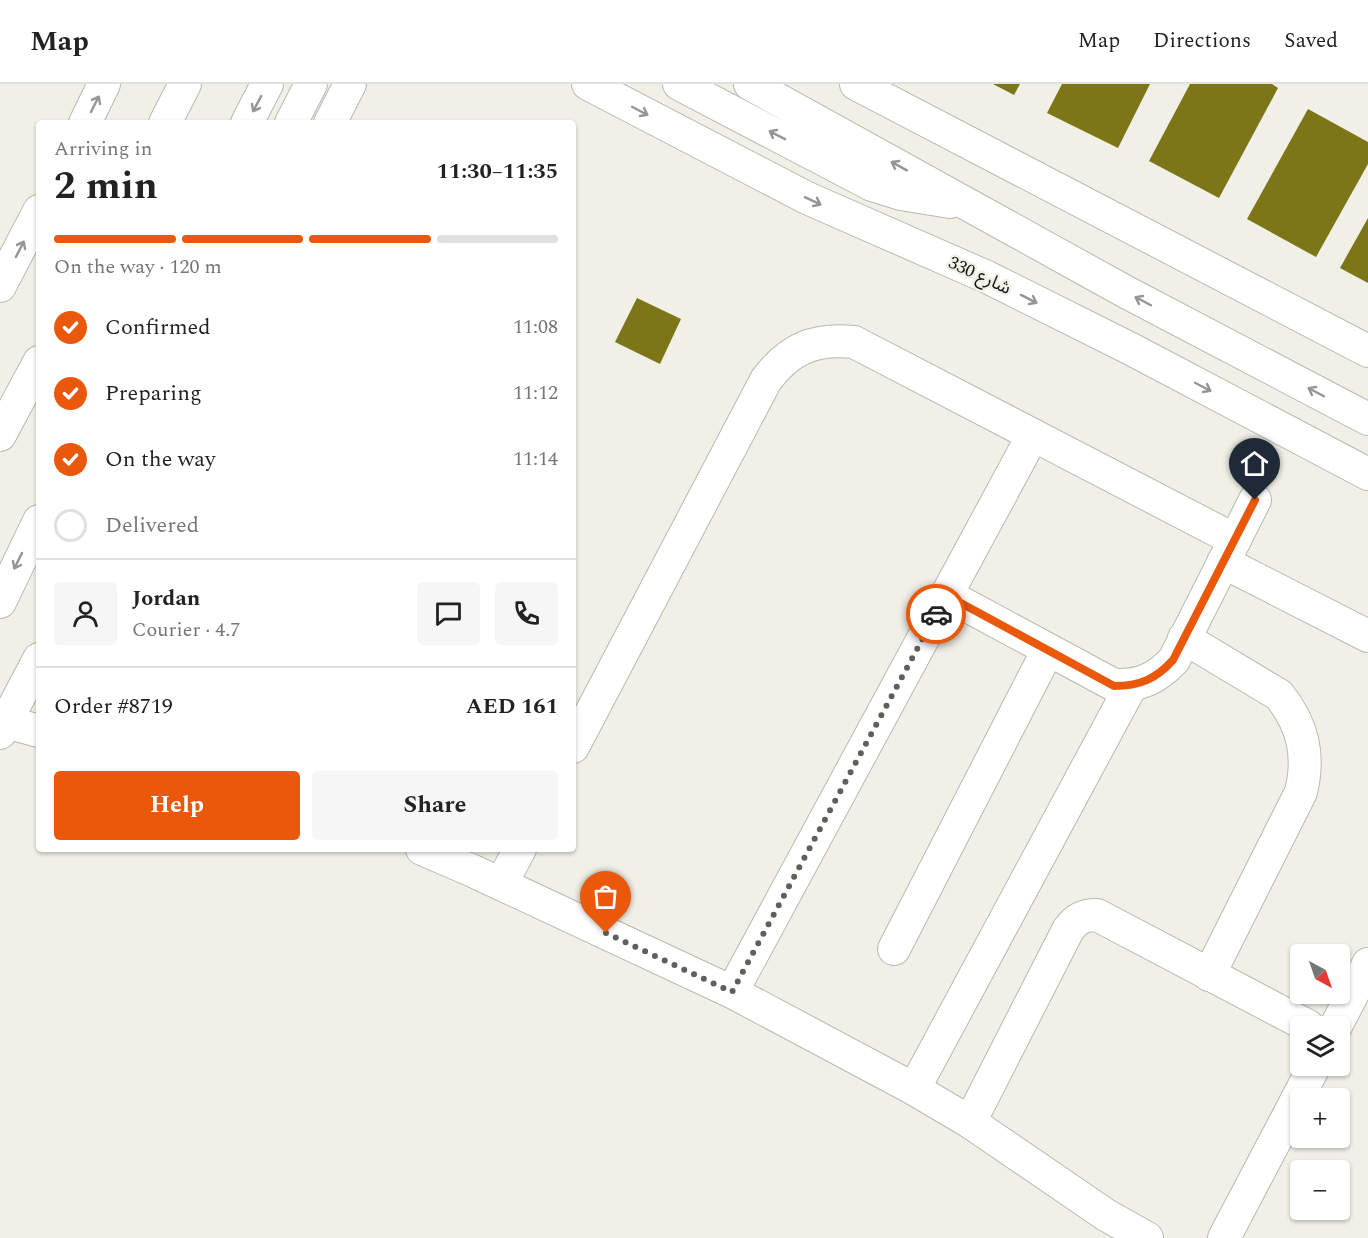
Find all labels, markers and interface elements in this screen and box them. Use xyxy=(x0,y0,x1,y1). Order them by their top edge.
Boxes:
text: Map xyxy=(30,20,89,63)
text: Map xyxy=(1078,25,1120,57)
text: Directions xyxy=(1153,25,1251,57)
text: Saved xyxy=(1284,25,1338,57)
one-way arrow xyxy=(251,94,262,112)
one-way arrow xyxy=(90,95,101,113)
one-way arrow xyxy=(631,106,649,117)
one-way arrow xyxy=(769,129,787,141)
text: Arriving in xyxy=(54,134,152,164)
text: 11:30–11:35 xyxy=(436,155,558,188)
text: 2 min xyxy=(54,157,158,216)
one-way arrow xyxy=(891,160,908,172)
one-way arrow xyxy=(804,195,822,207)
one-way arrow xyxy=(14,240,26,258)
street label: شارع 330 xyxy=(944,249,1016,302)
text: On the way · 120 m xyxy=(54,252,222,282)
one-way arrow xyxy=(1020,293,1038,305)
one-way arrow xyxy=(1135,295,1153,306)
icon: check xyxy=(54,311,87,344)
text: Confirmed xyxy=(105,311,211,344)
text: 11:08 xyxy=(513,312,558,342)
icon: check xyxy=(54,377,87,410)
text: Preparing xyxy=(105,377,202,410)
text: 11:12 xyxy=(513,378,558,408)
one-way arrow xyxy=(1193,382,1211,394)
one-way arrow xyxy=(1307,385,1325,397)
pin xyxy=(1229,438,1280,500)
icon: check xyxy=(54,443,87,476)
text: On the way xyxy=(105,443,216,476)
text: 11:14 xyxy=(513,444,558,474)
icon: home xyxy=(1238,447,1271,480)
text: Delivered xyxy=(105,509,199,542)
one-way arrow xyxy=(12,551,24,569)
button: person xyxy=(54,582,117,645)
text: Jordan xyxy=(132,582,200,615)
button: chat xyxy=(417,582,480,645)
button: phone xyxy=(495,582,558,645)
courier xyxy=(906,584,966,644)
icon: car xyxy=(920,598,953,631)
text: Courier · 4.7 xyxy=(132,615,240,645)
text: Order #8719 xyxy=(54,690,173,723)
text: AED 161 xyxy=(466,690,558,723)
button: Help xyxy=(54,771,300,840)
button: Share xyxy=(312,771,558,840)
pin xyxy=(580,871,631,933)
icon: bag xyxy=(589,880,622,913)
north arrow xyxy=(1290,944,1350,1004)
map controls xyxy=(1290,944,1350,1220)
button: layers xyxy=(1290,1016,1350,1076)
button: + xyxy=(1290,1088,1350,1148)
button: − xyxy=(1290,1160,1350,1220)

